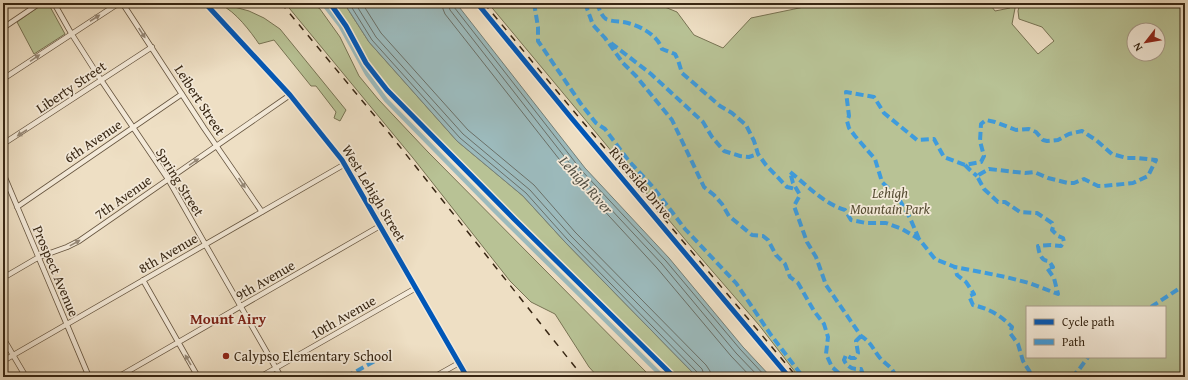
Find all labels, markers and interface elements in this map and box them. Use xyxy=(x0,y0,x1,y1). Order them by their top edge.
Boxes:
one-way arrow xyxy=(89,15,101,22)
north arrow xyxy=(1126,22,1166,62)
one-way arrow xyxy=(139,27,146,38)
text: N xyxy=(1128,39,1146,54)
one-way arrow xyxy=(30,54,41,61)
street label: Liberty Street xyxy=(32,56,110,118)
street label: Leibert Street xyxy=(170,61,230,139)
street label: 6th Avenue xyxy=(60,114,126,168)
one-way arrow xyxy=(16,129,28,136)
street label: West Lehigh Street xyxy=(337,141,411,245)
street label: Riverside Drive xyxy=(605,142,678,224)
street label: Spring Street xyxy=(151,144,209,220)
water label: Lehigh River xyxy=(554,150,619,219)
one-way arrow xyxy=(188,158,199,166)
street label: 7th Avenue xyxy=(90,170,156,224)
one-way arrow xyxy=(238,177,246,188)
park label: Lehigh Mountain Park xyxy=(850,183,931,219)
street label: Prospect Avenue xyxy=(28,222,84,320)
street label: 8th Avenue xyxy=(135,228,202,278)
one-way arrow xyxy=(69,240,81,246)
street label: 9th Avenue xyxy=(232,255,299,305)
street label: 10th Avenue xyxy=(307,290,380,344)
legend xyxy=(1026,306,1166,358)
district label: Mount Airy xyxy=(190,308,266,329)
text: Cycle path xyxy=(1062,313,1115,330)
text: Path xyxy=(1062,333,1085,350)
place label: Calypso Elementary School xyxy=(234,346,392,366)
marker: Calypso Elementary School xyxy=(221,351,231,361)
one-way arrow xyxy=(185,354,192,366)

